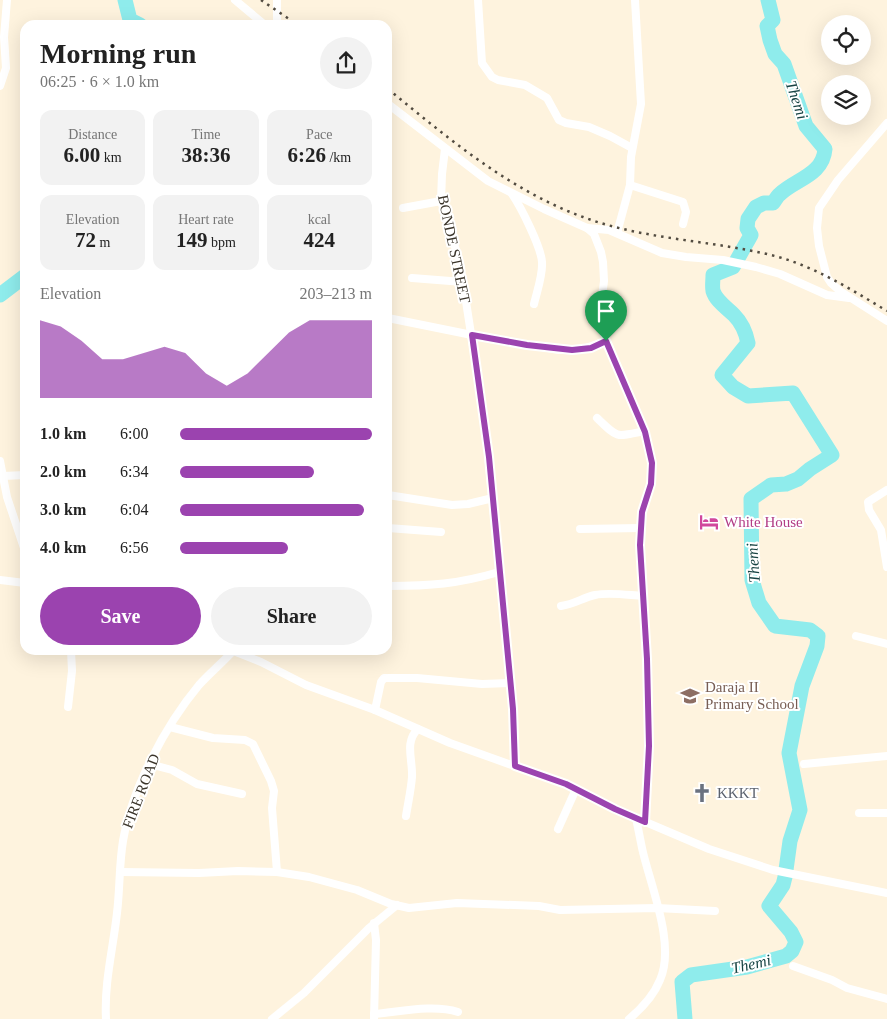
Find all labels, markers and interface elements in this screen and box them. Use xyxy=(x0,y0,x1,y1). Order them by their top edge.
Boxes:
map controls xyxy=(821,15,871,125)
button: locate xyxy=(821,15,871,65)
button: share xyxy=(320,37,372,89)
text: Morning run xyxy=(40,38,196,69)
text: 06:25 · 6 × 1.0 km xyxy=(40,73,159,90)
button: layers xyxy=(821,75,871,125)
water label: Themi xyxy=(782,78,812,122)
text: Distance xyxy=(68,127,117,142)
text: Time xyxy=(191,127,221,142)
text: Pace xyxy=(306,127,333,142)
text: 6.00 xyxy=(64,143,100,167)
text: 38:36 xyxy=(181,143,230,167)
text: 6:26 xyxy=(287,143,326,167)
text: km xyxy=(100,150,122,165)
text: /km xyxy=(326,150,351,165)
street label: BONDE STREET xyxy=(435,193,473,305)
text: Elevation xyxy=(66,212,119,227)
text: Heart rate xyxy=(178,212,234,227)
text: kcal xyxy=(308,212,331,227)
text: 72 xyxy=(75,228,96,252)
text: 149 xyxy=(176,228,208,252)
text: 424 xyxy=(304,228,335,252)
text: m xyxy=(96,235,110,250)
text: bpm xyxy=(208,235,236,250)
text: Elevation xyxy=(40,285,101,302)
text: 203–213 m xyxy=(300,285,372,302)
pin xyxy=(585,290,627,341)
icon: arrive xyxy=(592,297,620,325)
text: 1.0 km xyxy=(40,425,86,442)
text: 6:00 xyxy=(120,425,148,442)
text: 2.0 km xyxy=(40,463,86,480)
text: 6:34 xyxy=(120,463,148,480)
text: 3.0 km xyxy=(40,501,86,518)
text: 6:04 xyxy=(120,501,148,518)
hotel icon: White House xyxy=(698,511,720,533)
place label: White House xyxy=(724,514,803,530)
text: 4.0 km xyxy=(40,539,86,556)
text: 6:56 xyxy=(120,539,148,556)
water label: Themi xyxy=(743,542,763,584)
button: Save xyxy=(40,587,201,645)
button: Share xyxy=(211,587,372,645)
place label: Daraja II Primary School xyxy=(705,679,799,712)
school or university icon: Daraja II Primary School xyxy=(679,685,701,707)
street label: FIRE ROAD xyxy=(119,751,163,831)
church icon: KKKT xyxy=(691,782,713,804)
place label: KKKT xyxy=(717,785,759,801)
water label: Themi xyxy=(730,951,772,977)

